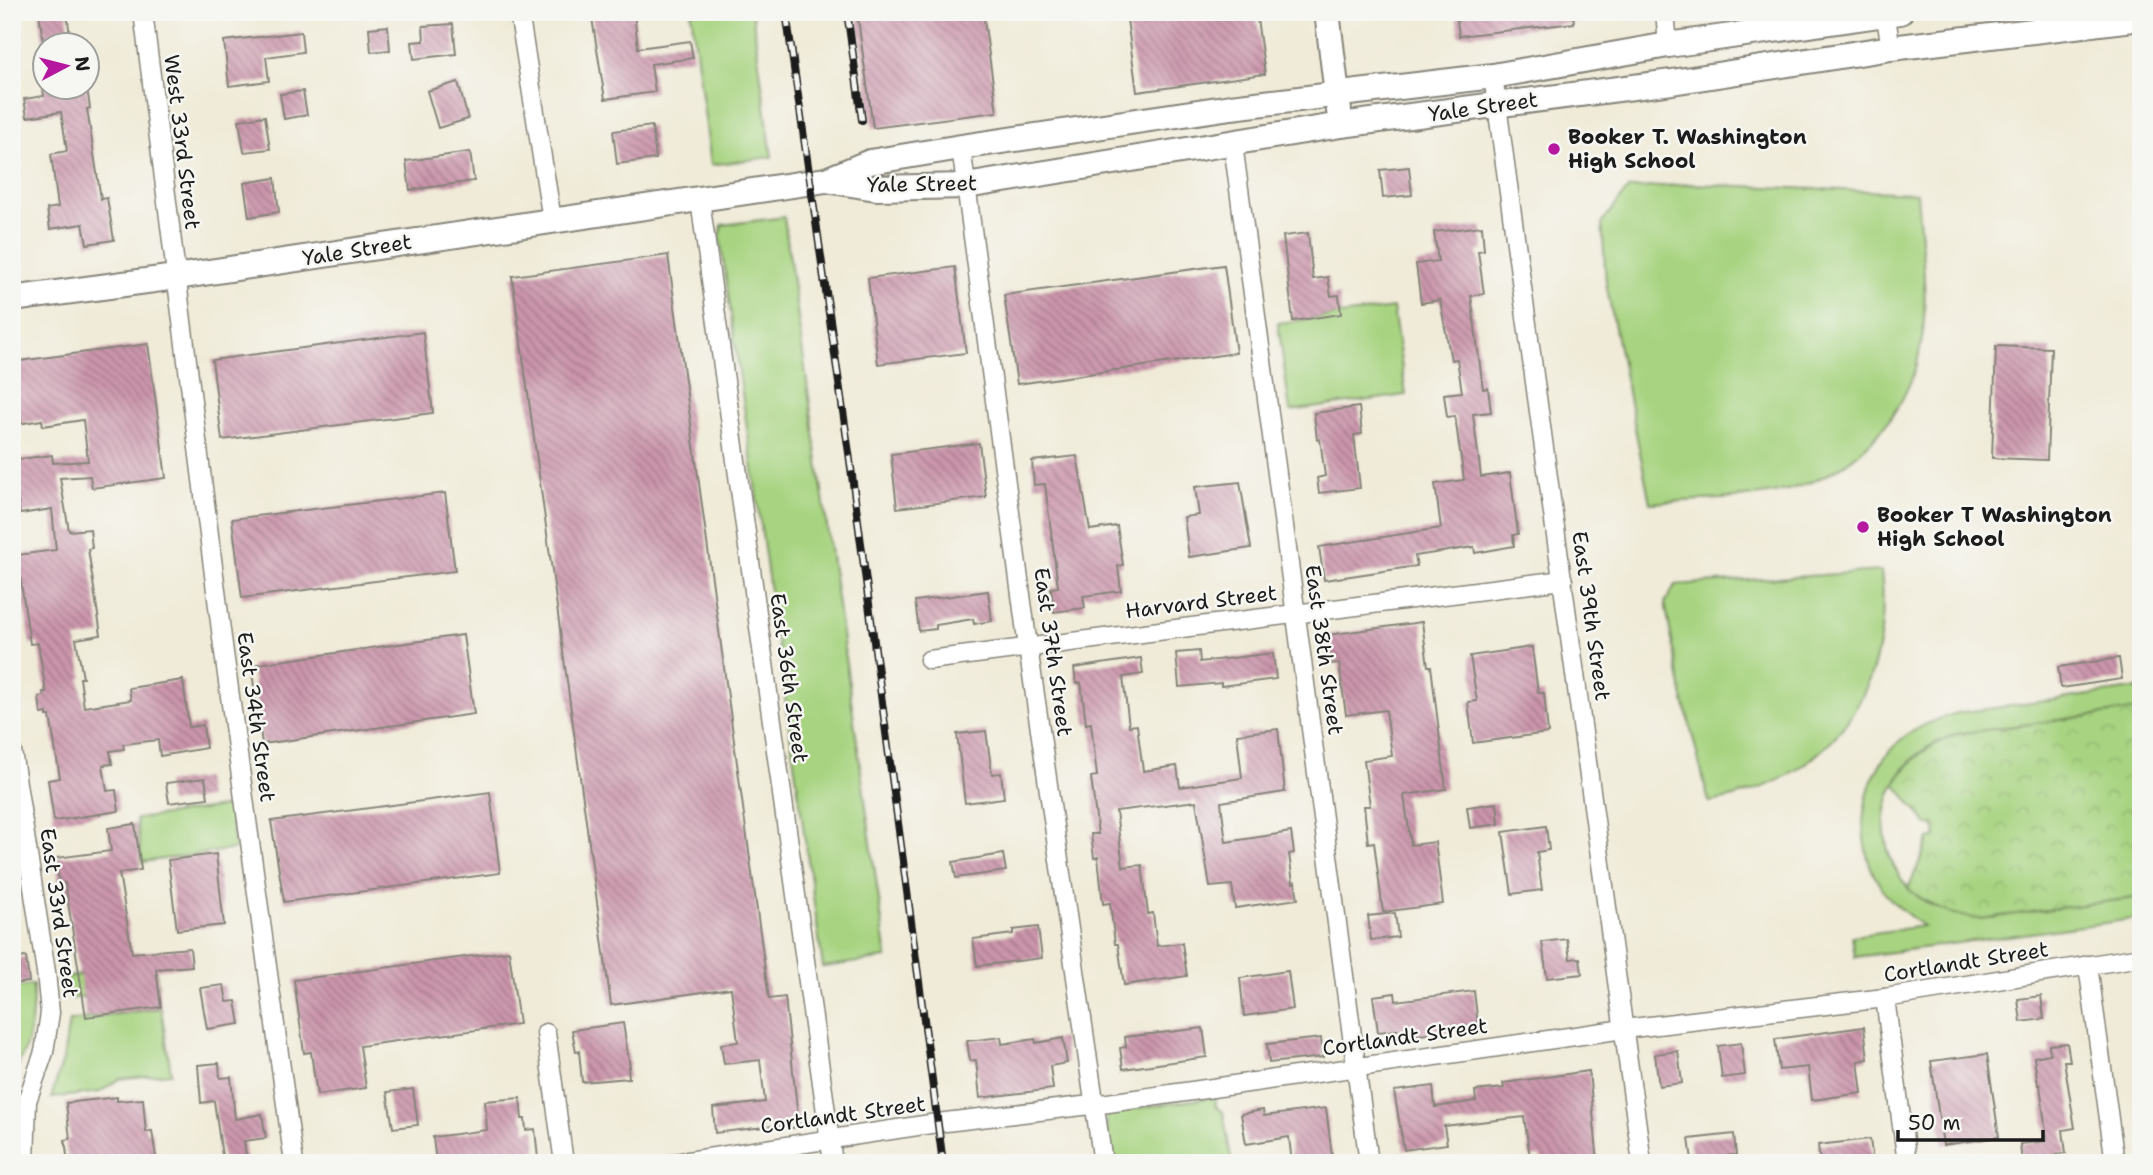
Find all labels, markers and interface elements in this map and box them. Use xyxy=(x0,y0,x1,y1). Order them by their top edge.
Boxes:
north arrow xyxy=(32,32,102,102)
street label: West 33rd Street xyxy=(157,53,207,231)
text: N xyxy=(69,55,96,73)
street label: Yale Street xyxy=(1426,85,1540,129)
place label: Booker T. Washington High School xyxy=(1568,123,1807,175)
marker: Booker T. Washington High School xyxy=(1546,141,1562,157)
street label: Yale Street xyxy=(867,169,977,199)
street label: Yale Street xyxy=(300,228,414,272)
place label: Booker T Washington High School xyxy=(1877,501,2112,553)
marker: Booker T Washington High School xyxy=(1855,519,1871,535)
street label: East 39th Street xyxy=(1565,529,1617,703)
street label: East 38th Street xyxy=(1298,563,1350,737)
street label: East 37th Street xyxy=(1027,566,1079,738)
street label: Harvard Street xyxy=(1124,579,1278,625)
street label: East 36th Street xyxy=(763,591,815,765)
street label: East 34th Street xyxy=(230,630,282,804)
street label: East 33rd Street xyxy=(33,826,85,1000)
street label: Cortlandt Street xyxy=(1882,935,2050,989)
street label: Cortlandt Street xyxy=(1321,1012,1489,1062)
street label: Cortlandt Street xyxy=(759,1090,927,1140)
scale bar xyxy=(1898,1098,2043,1142)
text: 50 m xyxy=(1908,1109,1961,1137)

